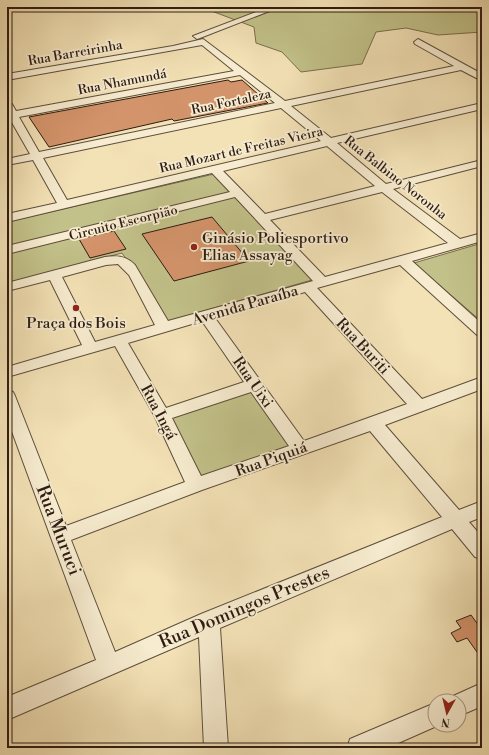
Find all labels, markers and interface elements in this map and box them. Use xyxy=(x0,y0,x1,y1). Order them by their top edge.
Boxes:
street label: Rua Barreirinha xyxy=(27,37,124,69)
street label: Rua Nhamundá xyxy=(76,65,168,98)
street label: Rua Fortaleza xyxy=(190,86,273,118)
street label: Rua Mozart de Freitas Vieira xyxy=(158,123,325,177)
street label: Rua Balbino Noronha xyxy=(341,133,450,223)
street label: Circuito Escorpião xyxy=(67,202,179,244)
place label: Ginásio Poliesportivo Elias Assayag xyxy=(202,229,349,265)
marker: Ginásio Poliesportivo Elias Assayag xyxy=(189,242,199,252)
street label: Avenida Paraíba xyxy=(189,281,301,330)
marker: Praça dos Bois xyxy=(71,303,81,313)
place label: Praça dos Bois xyxy=(26,314,126,333)
street label: Rua Buriti xyxy=(332,314,394,379)
street label: Rua Uixi xyxy=(228,353,277,412)
street label: Rua Ingá xyxy=(136,381,181,443)
street label: Rua Piquiá xyxy=(233,438,310,481)
street label: Rua Muruci xyxy=(31,482,86,579)
street label: Rua Domingos Prestes xyxy=(155,561,333,654)
north arrow xyxy=(427,693,467,733)
text: N xyxy=(440,714,451,729)

